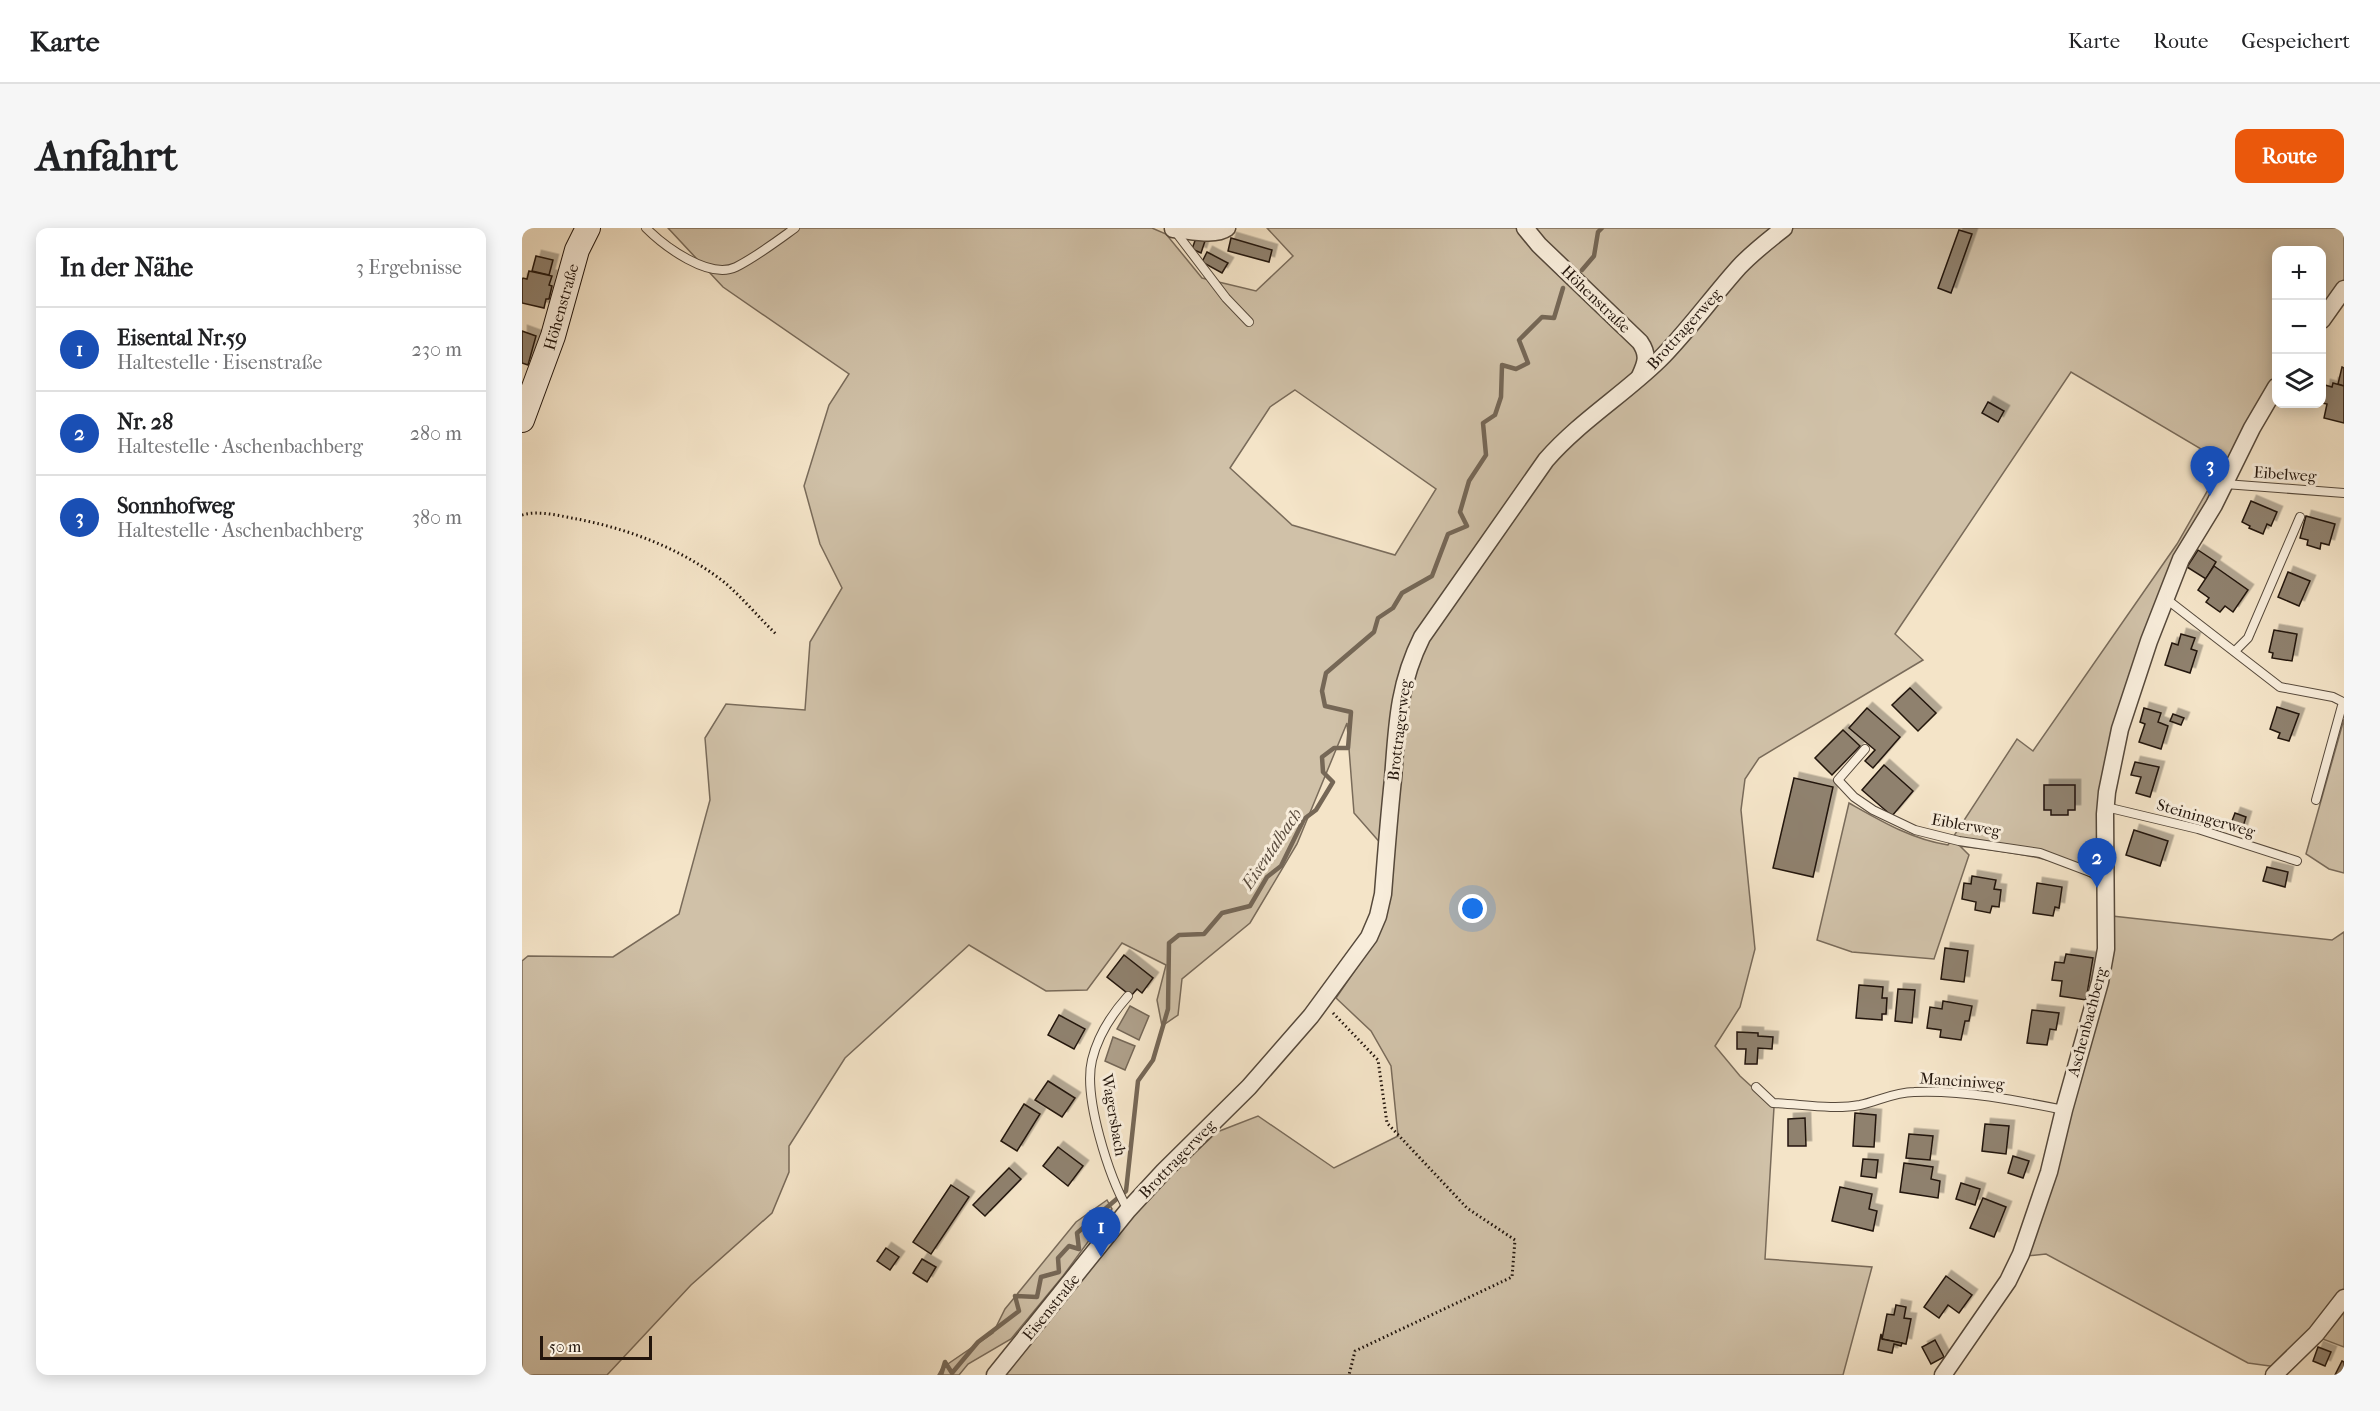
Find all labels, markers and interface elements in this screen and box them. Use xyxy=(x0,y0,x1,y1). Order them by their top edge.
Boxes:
text: Karte xyxy=(30,25,100,58)
text: Karte xyxy=(2068,29,2120,53)
text: Route xyxy=(2153,29,2208,53)
text: Gespeichert xyxy=(2241,29,2350,53)
button: Route xyxy=(2235,129,2344,183)
text: Anfahrt xyxy=(36,132,178,181)
map controls xyxy=(2272,246,2326,408)
button: + xyxy=(2272,246,2326,300)
text: In der Nähe xyxy=(60,252,193,283)
text: 3 Ergebnisse xyxy=(356,256,462,279)
street label: Höhenstraße xyxy=(1557,261,1635,337)
street label: Höhenstraße xyxy=(540,262,582,352)
street label: Brottragerweg xyxy=(1643,284,1726,373)
button: − xyxy=(2272,300,2326,354)
text: Eisental Nr.59 xyxy=(117,325,247,351)
text: 1 xyxy=(76,338,83,361)
text: 230 m xyxy=(412,338,462,361)
text: Haltestelle · Eisenstraße xyxy=(117,351,322,374)
button: layers xyxy=(2272,354,2326,408)
text: Nr. 28 xyxy=(117,409,173,435)
text: 2 xyxy=(74,422,85,445)
text: 280 m xyxy=(410,422,462,445)
text: Haltestelle · Aschenbachberg xyxy=(117,435,363,458)
pin: 3 xyxy=(2190,446,2230,496)
street label: Eibelweg xyxy=(2253,462,2317,486)
text: Sonnhofweg xyxy=(117,493,234,519)
text: 3 xyxy=(75,506,84,529)
text: 380 m xyxy=(412,506,462,529)
text: Haltestelle · Aschenbachberg xyxy=(117,519,363,542)
street label: Brottragerweg xyxy=(1383,678,1415,782)
street label: Steiningerweg xyxy=(2155,795,2258,841)
water label: Eisentalbach xyxy=(1237,805,1307,894)
street label: Eiblerweg xyxy=(1930,810,2002,840)
pin: 2 xyxy=(2078,838,2116,888)
your location xyxy=(1458,894,1487,923)
street label: Aschenbachberg xyxy=(2063,965,2111,1080)
street label: Manciniweg xyxy=(1919,1069,2005,1093)
street label: Wagersbach xyxy=(1097,1072,1131,1157)
street label: Brottragerweg xyxy=(1135,1115,1220,1202)
pin: 1 xyxy=(1082,1208,1120,1257)
street label: Eisenstraße xyxy=(1018,1270,1084,1344)
scale bar xyxy=(540,1333,652,1360)
text: 50 m xyxy=(549,1337,581,1356)

